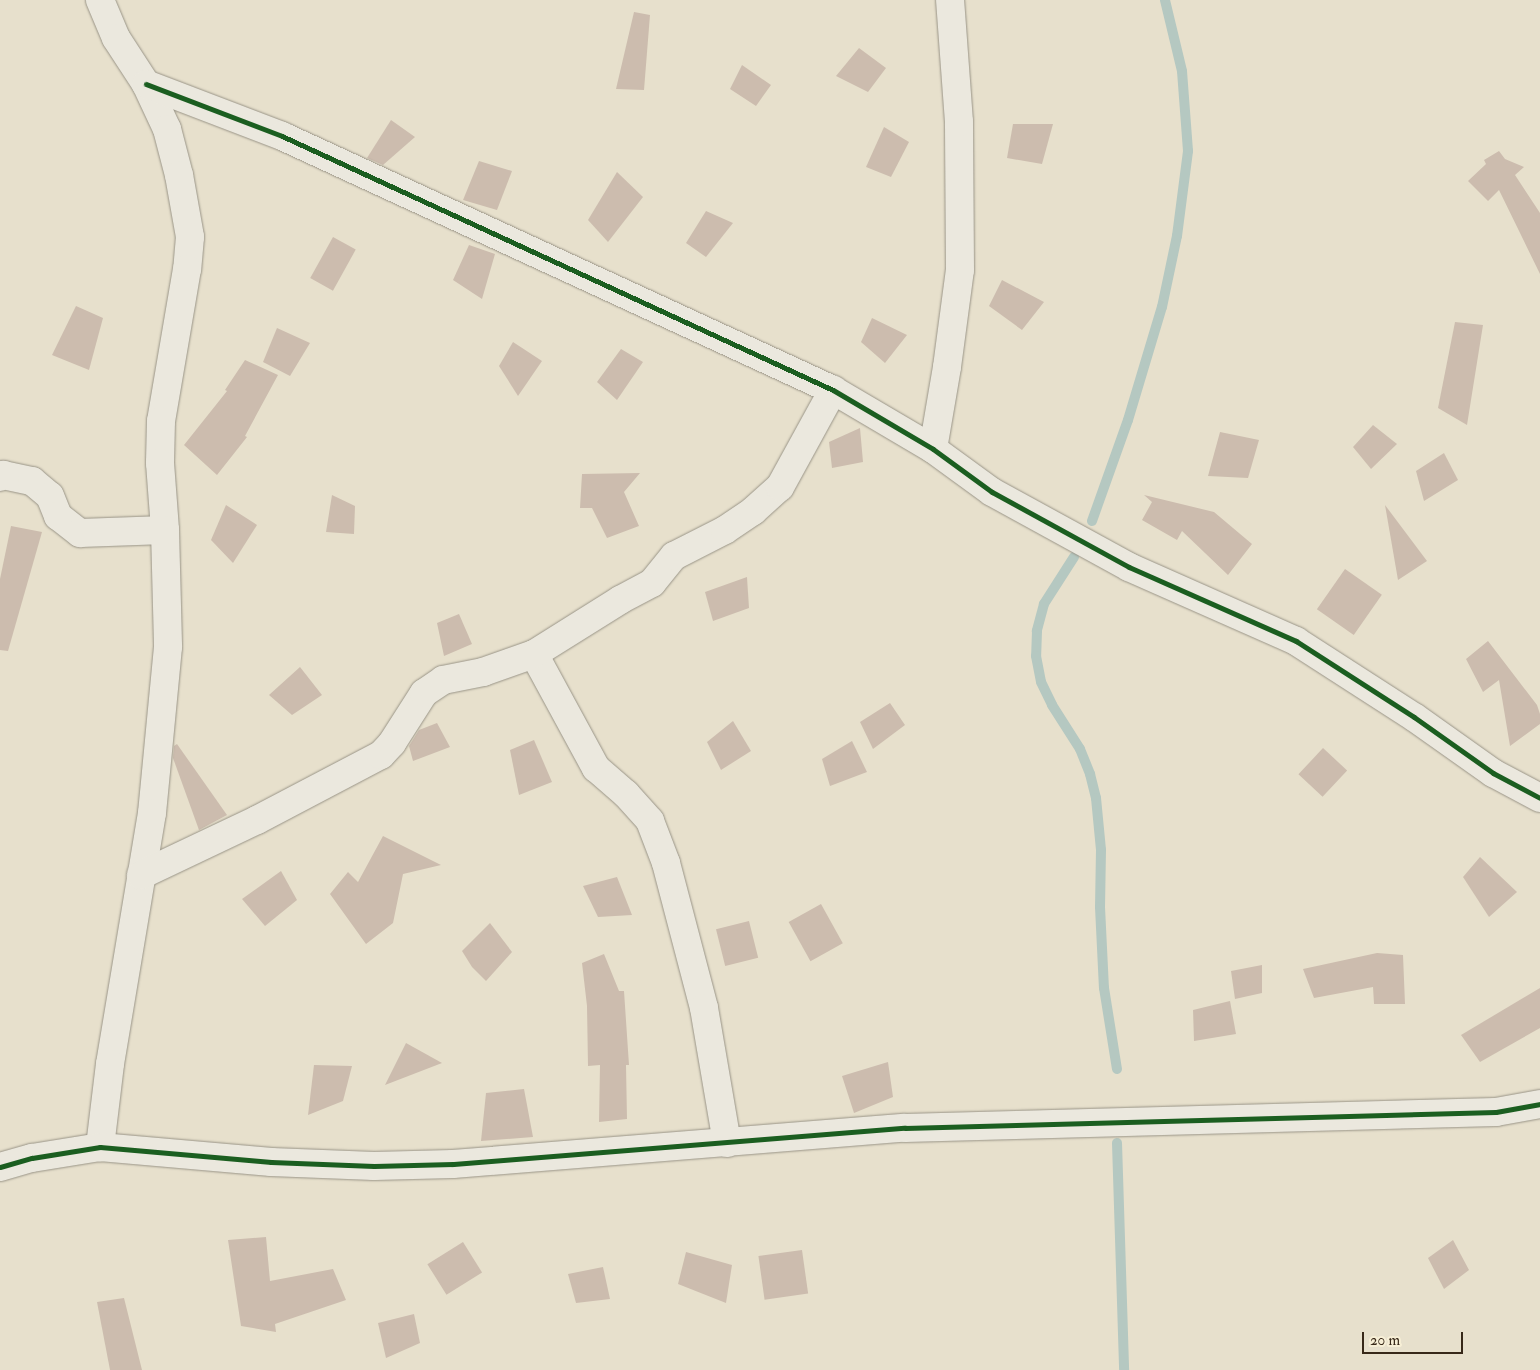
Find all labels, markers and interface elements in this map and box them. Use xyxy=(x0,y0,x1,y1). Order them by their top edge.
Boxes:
scale bar xyxy=(1365,1322,1466,1354)
text: 20 m xyxy=(1370,1331,1400,1350)

